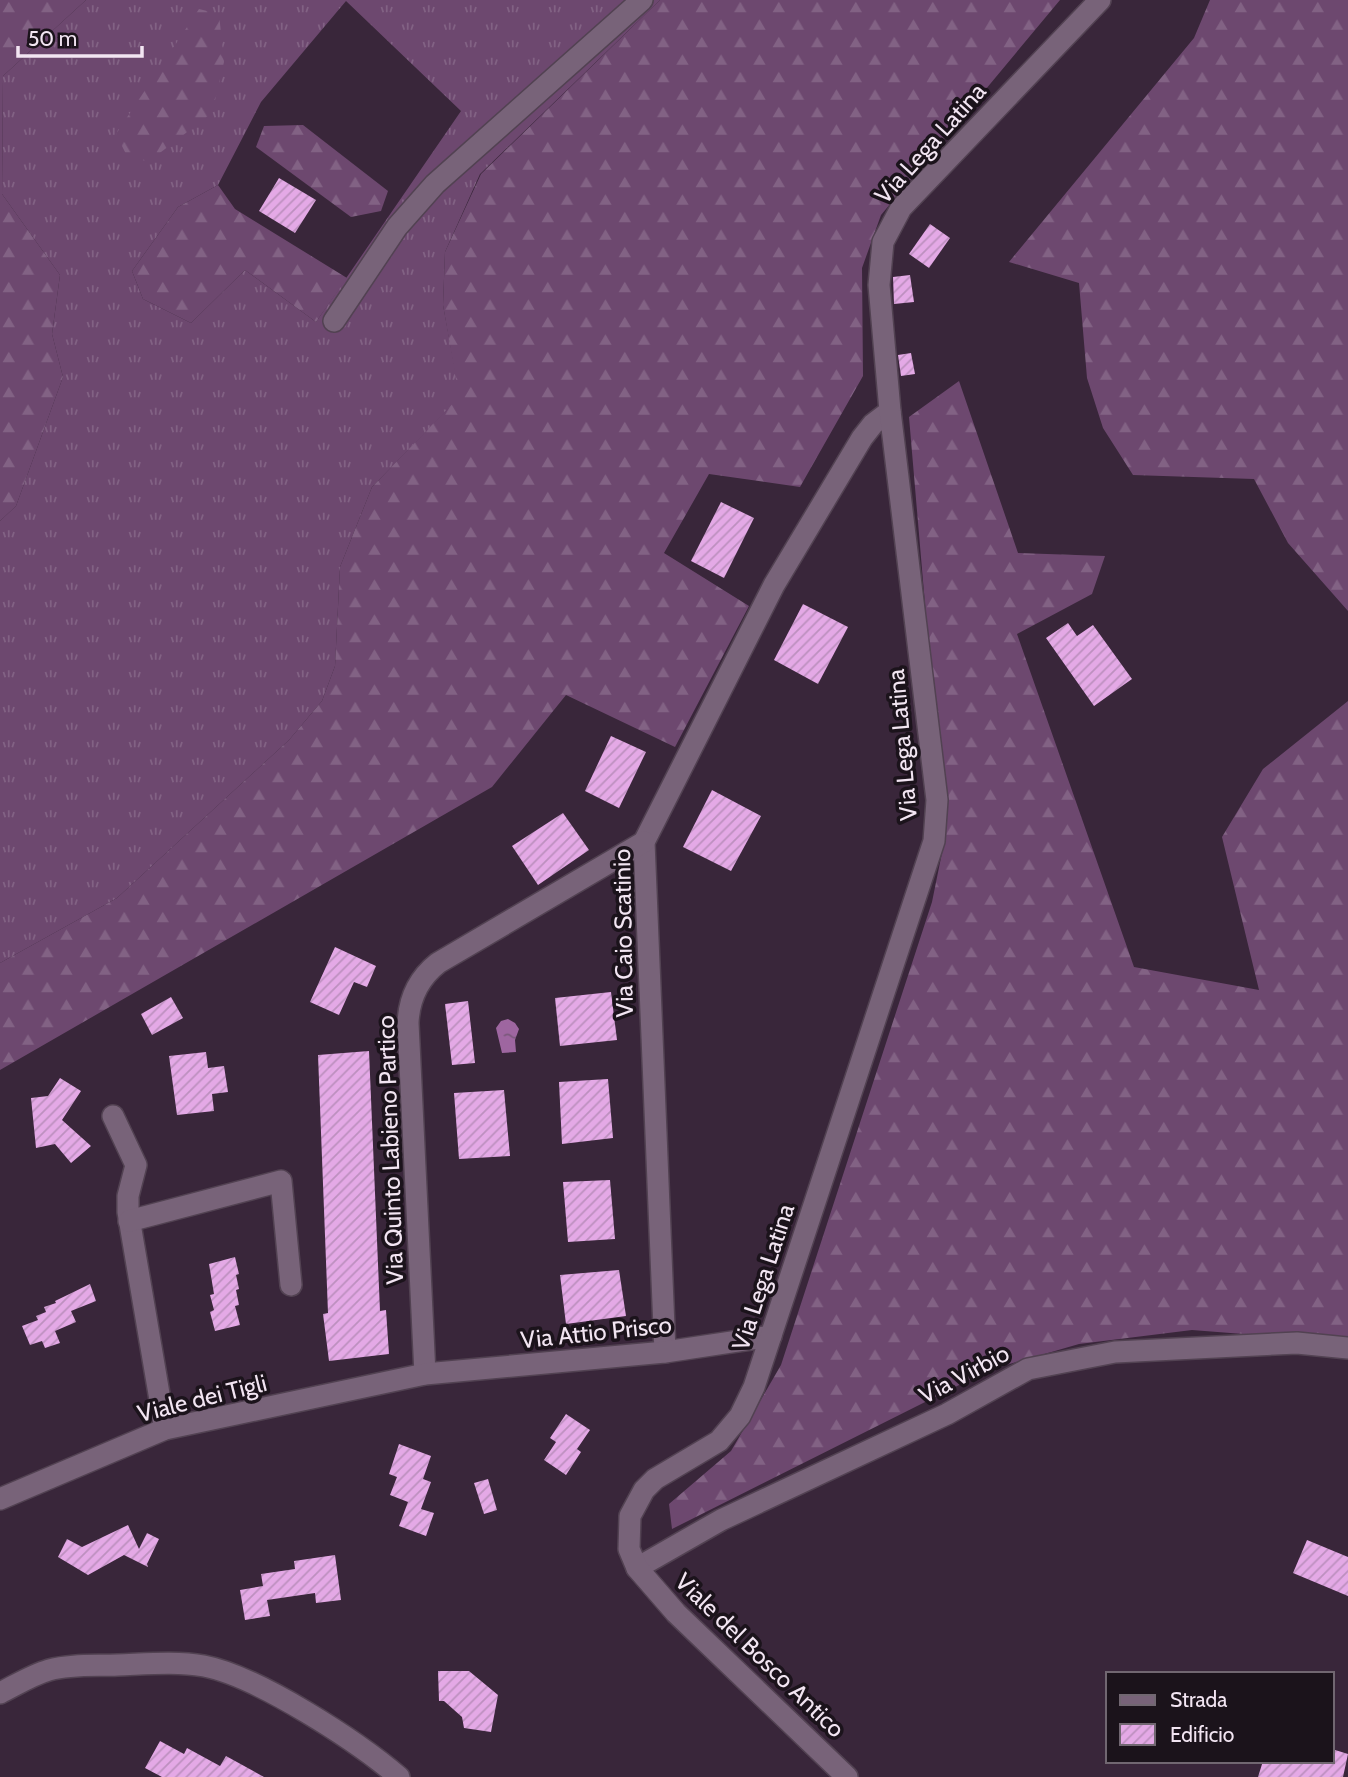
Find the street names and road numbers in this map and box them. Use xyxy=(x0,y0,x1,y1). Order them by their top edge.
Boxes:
street label: Via Lega Latina xyxy=(868,76,992,209)
street label: Via Lega Latina xyxy=(881,668,923,822)
street label: Via Caio Scatinio xyxy=(607,848,639,1018)
street label: Via Quinto Labieno Partico xyxy=(371,1015,409,1285)
street label: Via Lega Latina xyxy=(726,1200,800,1354)
street label: Via Attio Prisco xyxy=(519,1310,673,1354)
street label: Via Virbio xyxy=(914,1338,1014,1410)
street label: Viale dei Tigli xyxy=(134,1368,270,1428)
street label: Viale del Bosco Antico xyxy=(669,1567,851,1743)

